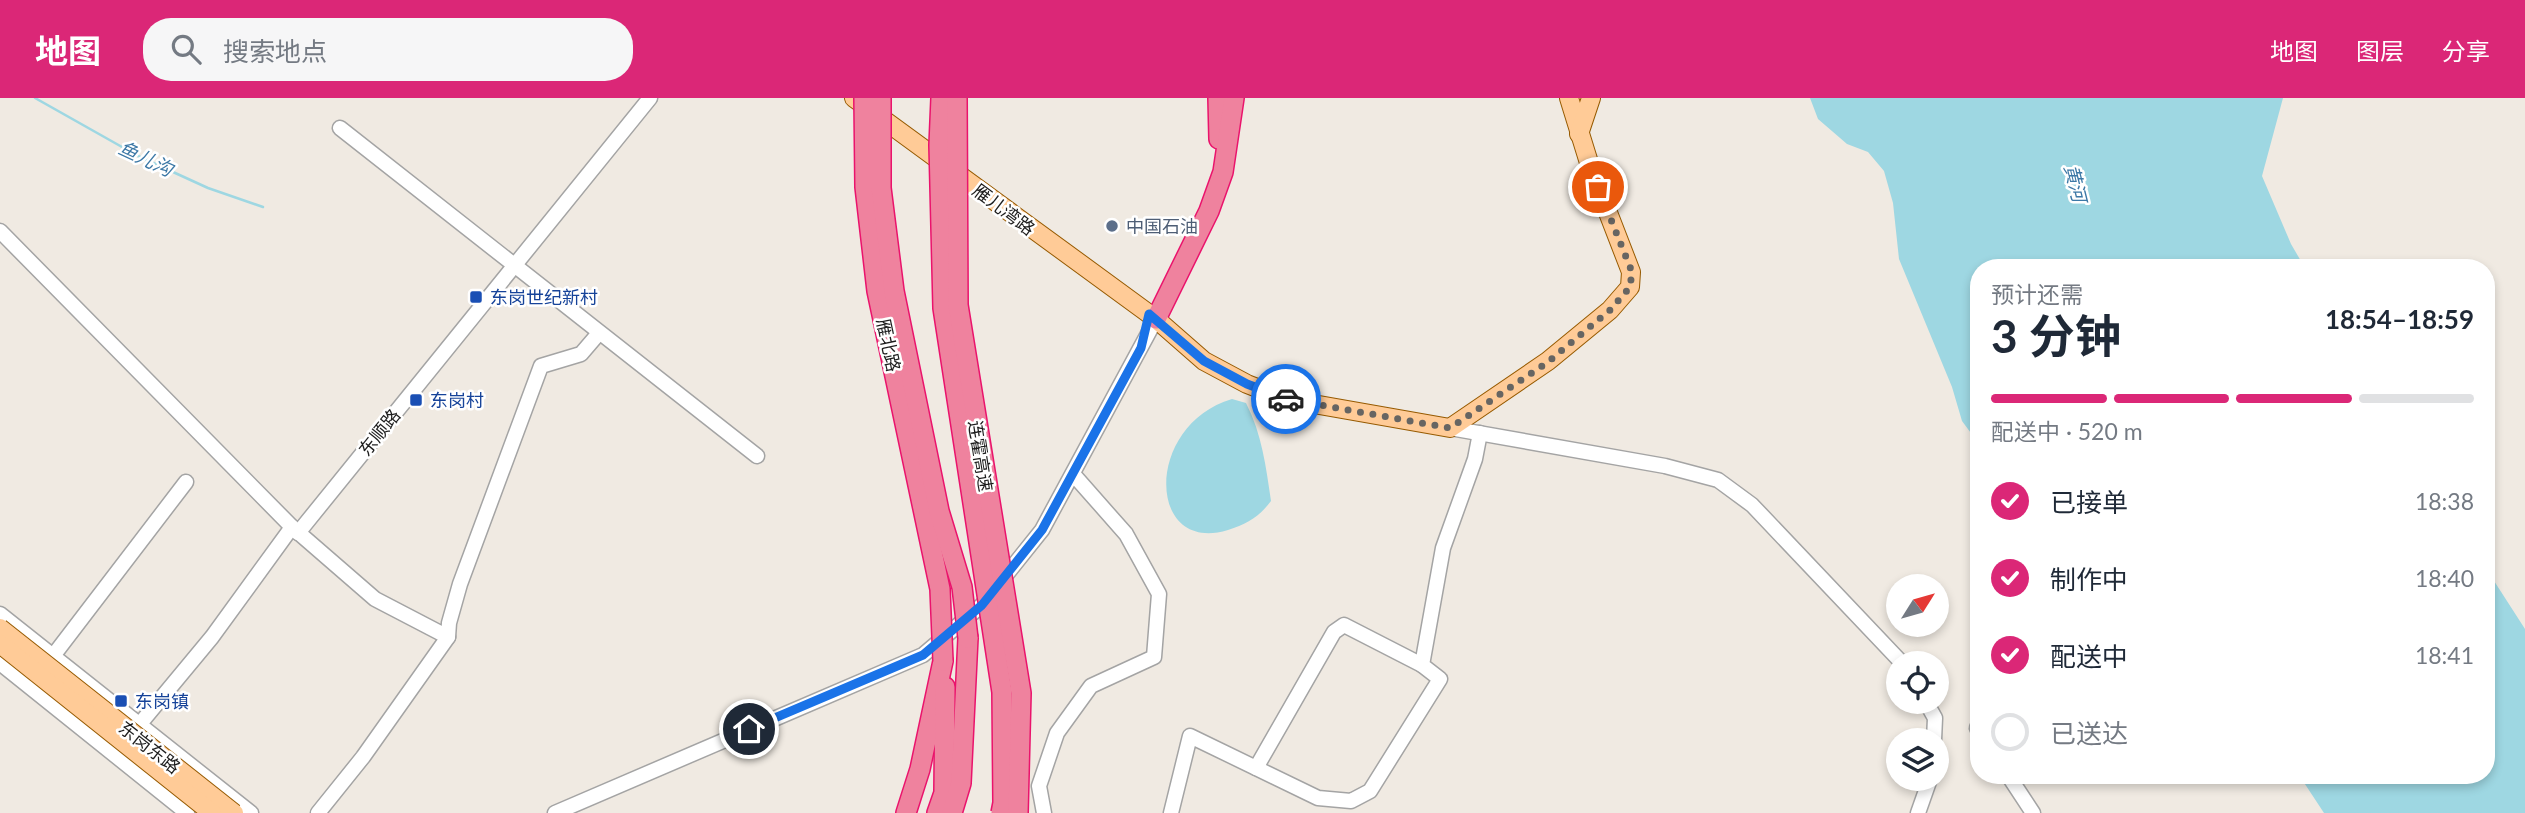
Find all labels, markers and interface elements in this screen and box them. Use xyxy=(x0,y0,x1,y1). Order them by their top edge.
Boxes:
search box xyxy=(143,18,633,81)
text: 地图 xyxy=(35,30,101,70)
icon: search xyxy=(167,30,205,68)
text: 搜索地点 xyxy=(223,35,327,67)
text: 地图 xyxy=(2270,36,2318,65)
text: 图层 xyxy=(2356,36,2404,65)
text: 分享 xyxy=(2442,36,2490,65)
water label: 鱼儿沟 xyxy=(115,136,178,181)
pin xyxy=(1568,157,1628,217)
water label: 黄河 xyxy=(2060,162,2093,208)
icon: bag xyxy=(1579,168,1617,206)
street label: 雁儿湾路 xyxy=(969,179,1039,239)
place label: 中国石油 xyxy=(1126,215,1198,237)
marker: 中国石油 xyxy=(1104,218,1120,234)
text: 预计还需 xyxy=(1991,280,2083,308)
place label: 东岗世纪新村 xyxy=(490,286,598,308)
marker: 东岗世纪新村 xyxy=(468,289,484,305)
text: 18:54–18:59 xyxy=(2325,303,2474,335)
text: 3 分钟 xyxy=(1991,308,2121,363)
street label: 雁北路 xyxy=(873,316,905,374)
courier xyxy=(1251,364,1321,434)
icon: car xyxy=(1267,380,1305,418)
place label: 东岗村 xyxy=(430,389,484,411)
marker: 东岗村 xyxy=(408,392,424,408)
street label: 东顺路 xyxy=(353,404,405,460)
text: 配送中 · 520 m xyxy=(1991,417,2143,445)
street label: 连霍高速 xyxy=(965,419,997,493)
icon: check xyxy=(1991,482,2029,520)
text: 已接单 xyxy=(2050,486,2128,518)
text: 18:38 xyxy=(2415,487,2474,515)
icon: check xyxy=(1991,559,2029,597)
text: 制作中 xyxy=(2050,563,2128,595)
text: 18:40 xyxy=(2415,564,2474,592)
north arrow xyxy=(1886,574,1950,637)
map controls xyxy=(1886,574,1949,791)
icon: check xyxy=(1991,636,2029,674)
text: 配送中 xyxy=(2050,640,2128,672)
text: 18:41 xyxy=(2415,641,2474,669)
button: locate xyxy=(1886,651,1949,714)
place label: 东岗镇 xyxy=(135,690,189,712)
marker: 东岗镇 xyxy=(113,693,129,709)
pin xyxy=(719,699,779,759)
icon: home xyxy=(730,710,768,748)
street label: 东岗东路 xyxy=(115,716,185,778)
text: 已送达 xyxy=(2050,717,2128,749)
button: layers xyxy=(1886,728,1949,791)

